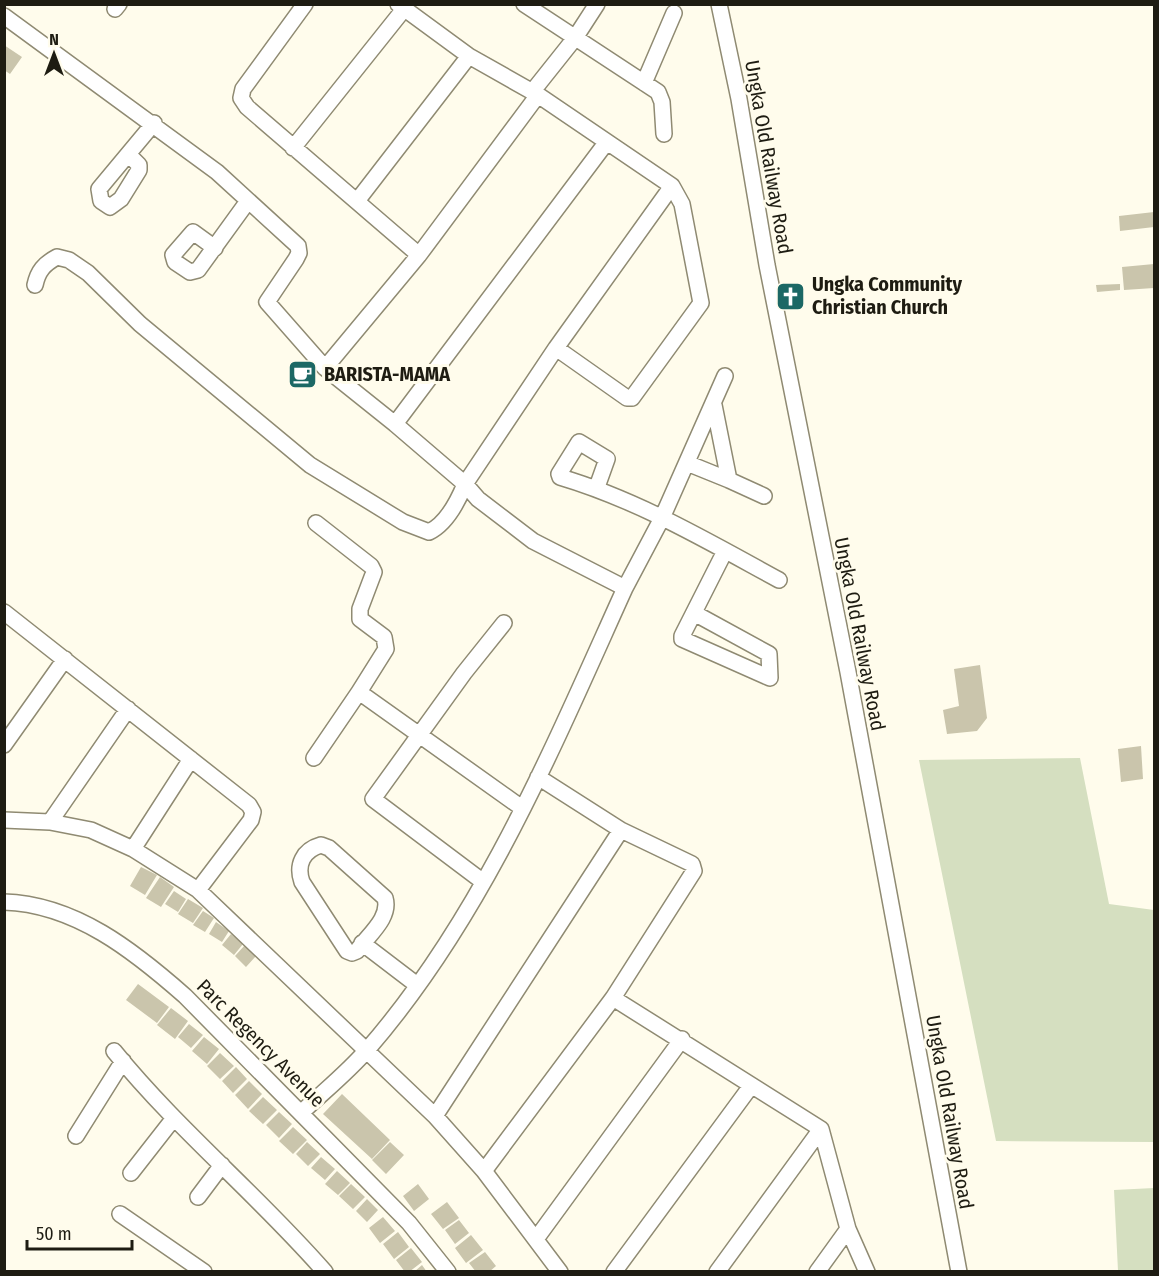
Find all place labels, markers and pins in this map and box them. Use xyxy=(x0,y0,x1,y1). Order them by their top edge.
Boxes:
place label: Ungka Community Christian Church xyxy=(812,272,962,319)
church icon: Ungka Community Christian Church xyxy=(775,280,807,312)
cafe icon: BARISTA-MAMA xyxy=(287,358,319,390)
place label: BARISTA-MAMA xyxy=(324,362,451,386)

